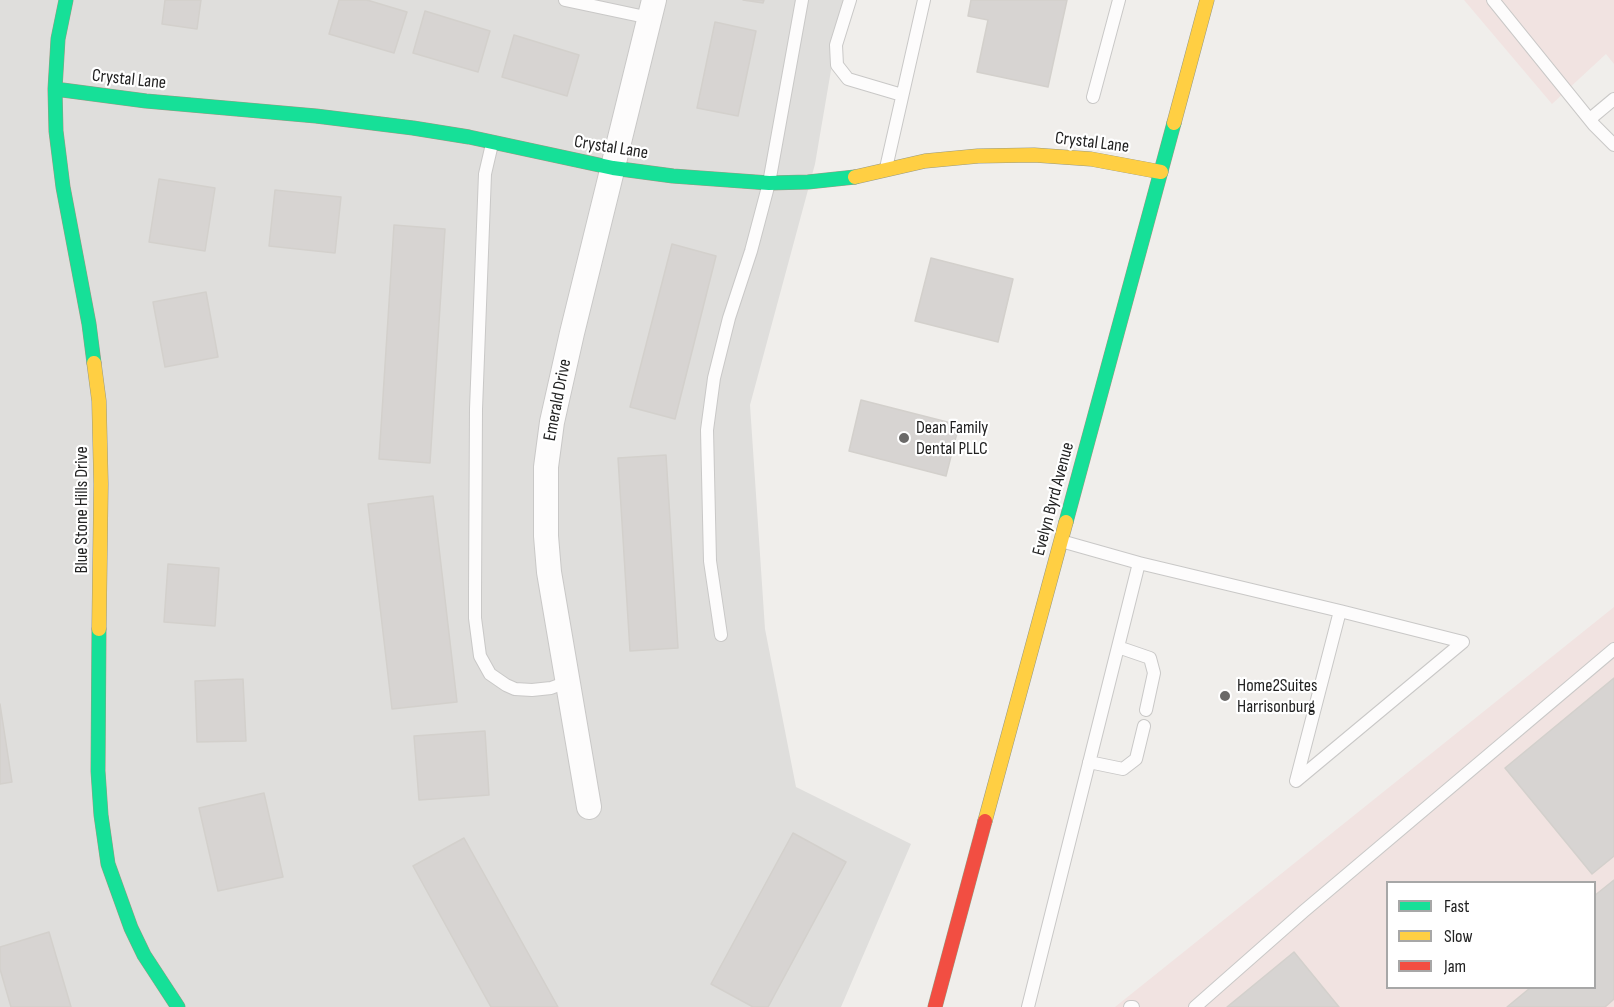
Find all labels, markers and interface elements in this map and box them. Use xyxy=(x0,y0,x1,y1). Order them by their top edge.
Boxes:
street label: Crystal Lane xyxy=(91,65,167,95)
street label: Crystal Lane xyxy=(1054,128,1130,158)
street label: Crystal Lane xyxy=(573,132,649,164)
street label: Emerald Drive xyxy=(539,357,577,443)
place label: Dean Family Dental PLLC xyxy=(916,417,988,460)
marker: Dean Family Dental PLLC xyxy=(897,431,911,445)
street label: Evelyn Byrd Avenue xyxy=(1029,440,1079,558)
street label: Blue Stone Hills Drive xyxy=(71,446,93,574)
place label: Home2Suites Harrisonburg xyxy=(1237,675,1317,718)
marker: Home2Suites Harrisonburg xyxy=(1218,689,1232,703)
legend xyxy=(1386,881,1596,989)
text: Fast xyxy=(1444,896,1469,917)
text: Slow xyxy=(1444,926,1473,947)
text: Jam xyxy=(1444,956,1466,977)

